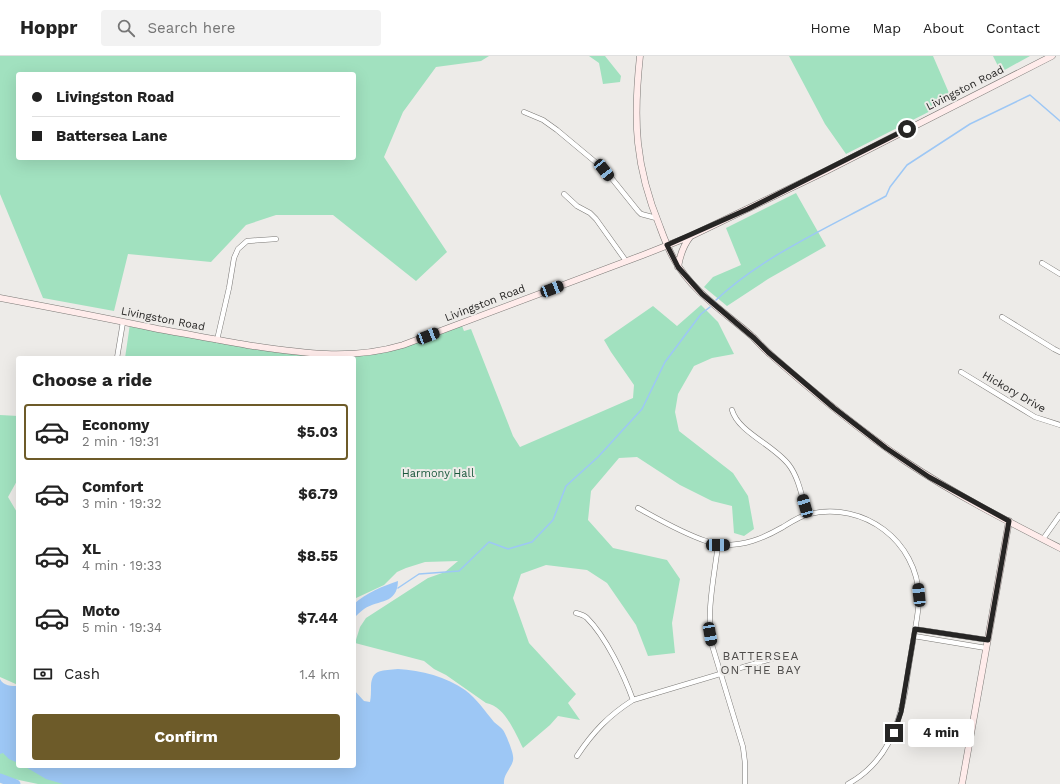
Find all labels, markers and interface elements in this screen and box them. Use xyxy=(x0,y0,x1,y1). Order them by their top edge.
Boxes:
search box xyxy=(101,10,381,46)
text: Hoppr xyxy=(20,16,77,39)
icon: search xyxy=(115,17,137,39)
text: Search here xyxy=(147,19,235,37)
text: Home xyxy=(810,20,850,36)
text: Map xyxy=(872,20,901,36)
text: About xyxy=(923,20,964,36)
text: Contact xyxy=(986,20,1040,36)
street label: Livingston Road xyxy=(924,63,1006,113)
text: Livingston Road xyxy=(56,88,174,106)
route start xyxy=(898,120,916,138)
text: Battersea Lane xyxy=(56,127,167,145)
car xyxy=(592,157,616,183)
car xyxy=(539,279,565,299)
street label: Livingston Road xyxy=(443,282,527,324)
street label: Livingston Road xyxy=(120,304,206,334)
car xyxy=(415,326,441,346)
text: Choose a ride xyxy=(32,369,152,390)
street label: Hickory Drive xyxy=(980,369,1048,415)
icon: car xyxy=(34,414,70,450)
text: Economy xyxy=(82,416,149,434)
text: $5.03 xyxy=(297,423,338,441)
text: 2 min · 19:31 xyxy=(82,434,159,449)
park label: Harmony Hall xyxy=(402,467,475,480)
icon: car xyxy=(34,476,70,512)
text: Comfort xyxy=(82,478,143,496)
text: $6.79 xyxy=(298,485,338,503)
car xyxy=(796,493,814,519)
text: 3 min · 19:32 xyxy=(82,496,162,511)
icon: car xyxy=(34,538,70,574)
car xyxy=(706,539,730,551)
text: XL xyxy=(82,540,101,558)
text: $8.55 xyxy=(297,547,338,565)
text: 4 min · 19:33 xyxy=(82,558,162,573)
car xyxy=(912,582,926,608)
icon: car xyxy=(34,600,70,636)
text: Moto xyxy=(82,602,120,620)
text: $7.44 xyxy=(297,609,338,627)
text: 5 min · 19:34 xyxy=(82,620,162,635)
car xyxy=(702,621,718,647)
district label: BATTERSEA ON THE BAY xyxy=(720,649,802,677)
icon: cash xyxy=(32,663,54,685)
text: Cash xyxy=(64,665,100,683)
text: 1.4 km xyxy=(299,667,340,682)
button: Confirm xyxy=(32,714,340,760)
callout: 4 min xyxy=(908,719,974,747)
route end xyxy=(885,724,903,742)
text: 4 min xyxy=(923,725,959,740)

